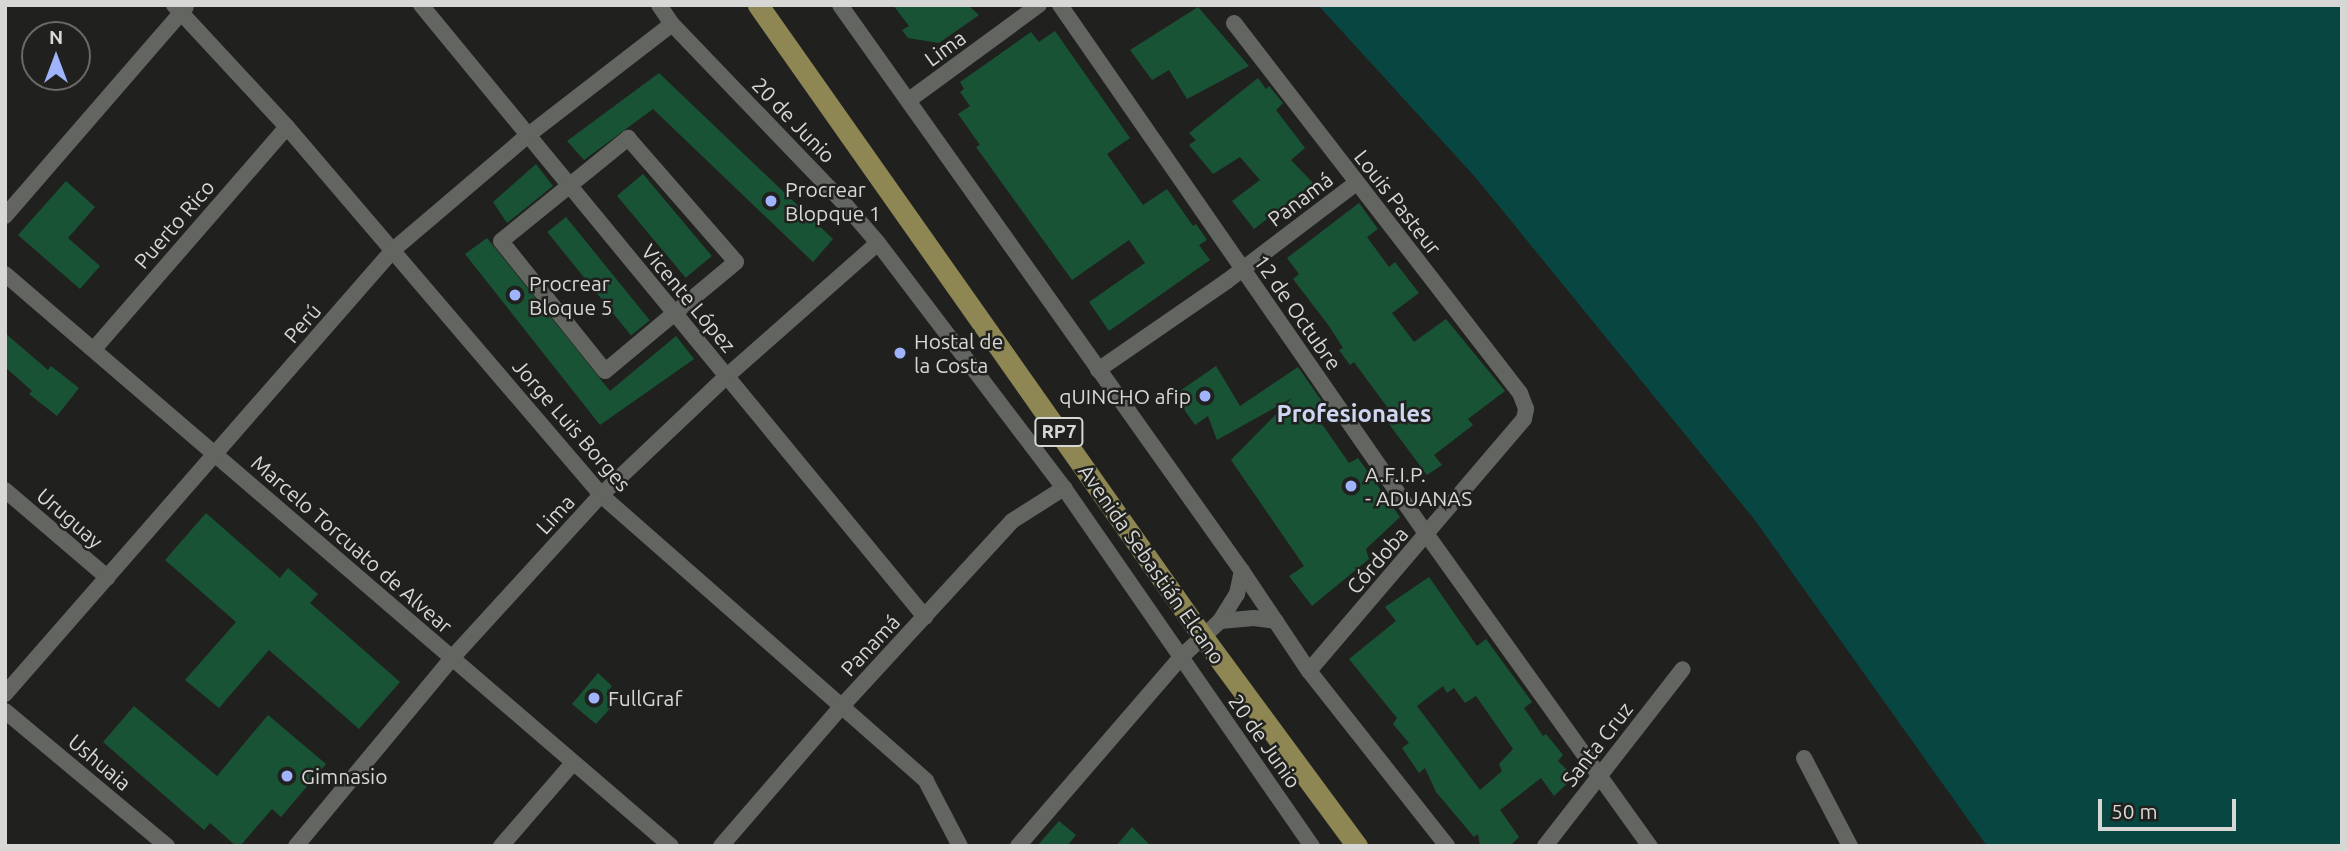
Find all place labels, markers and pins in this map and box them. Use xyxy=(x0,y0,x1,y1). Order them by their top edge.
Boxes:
place label: Procrear Blopque 1 xyxy=(785,176,881,226)
marker: Procrear Blopque 1 xyxy=(763,193,779,209)
place label: Procrear Bloque 5 xyxy=(529,270,613,320)
marker: Procrear Bloque 5 xyxy=(507,287,523,303)
place label: Hostal de la Costa xyxy=(914,328,1003,378)
marker: Hostal de la Costa xyxy=(892,345,908,361)
place label: qUINCHO afip xyxy=(1059,383,1191,409)
marker: qUINCHO afip xyxy=(1197,388,1213,404)
place label: A.F.I.P. - ADUANAS xyxy=(1365,461,1472,511)
marker: A.F.I.P. - ADUANAS xyxy=(1343,478,1359,494)
place label: FullGraf xyxy=(608,685,682,711)
marker: FullGraf xyxy=(586,690,602,706)
place label: Gimnasio xyxy=(301,763,387,789)
marker: Gimnasio xyxy=(279,768,295,784)

